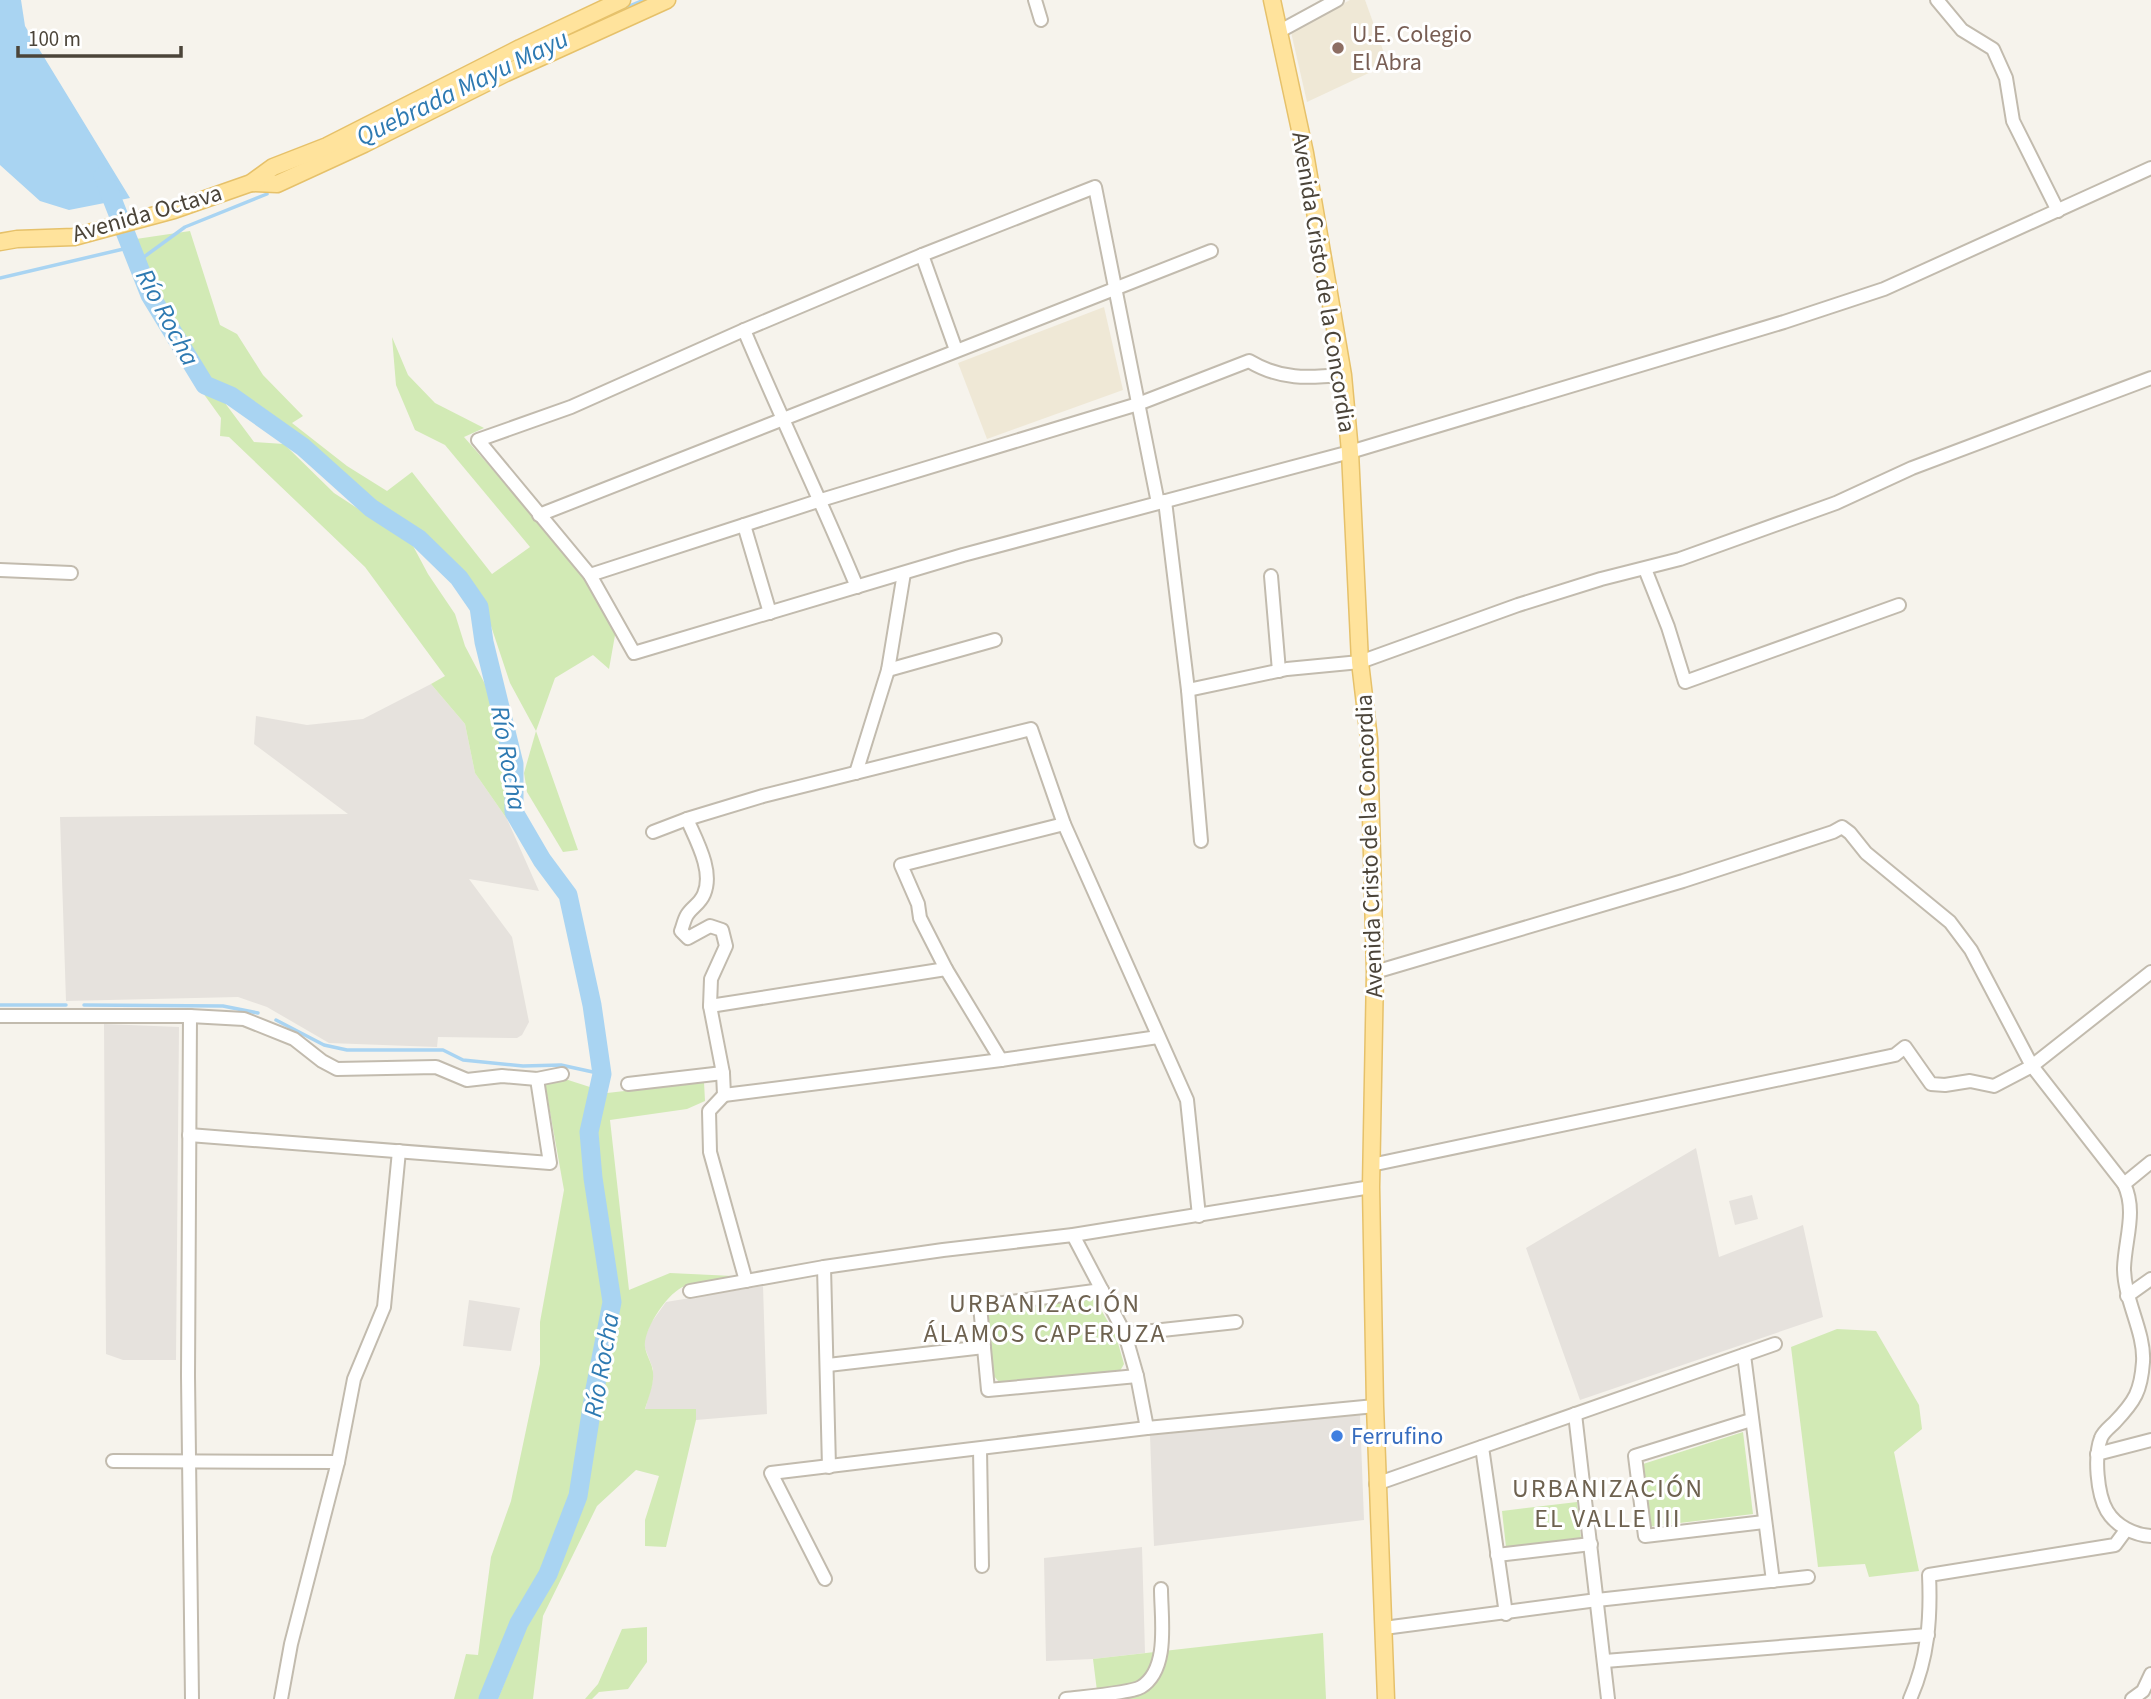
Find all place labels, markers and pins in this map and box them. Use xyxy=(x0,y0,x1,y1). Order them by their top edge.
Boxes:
place label: U.E. Colegio El Abra xyxy=(1352,17,1472,80)
marker: U.E. Colegio El Abra xyxy=(1330,40,1346,56)
place label: Ferrufino xyxy=(1351,1419,1443,1454)
marker: Ferrufino xyxy=(1329,1428,1345,1444)

